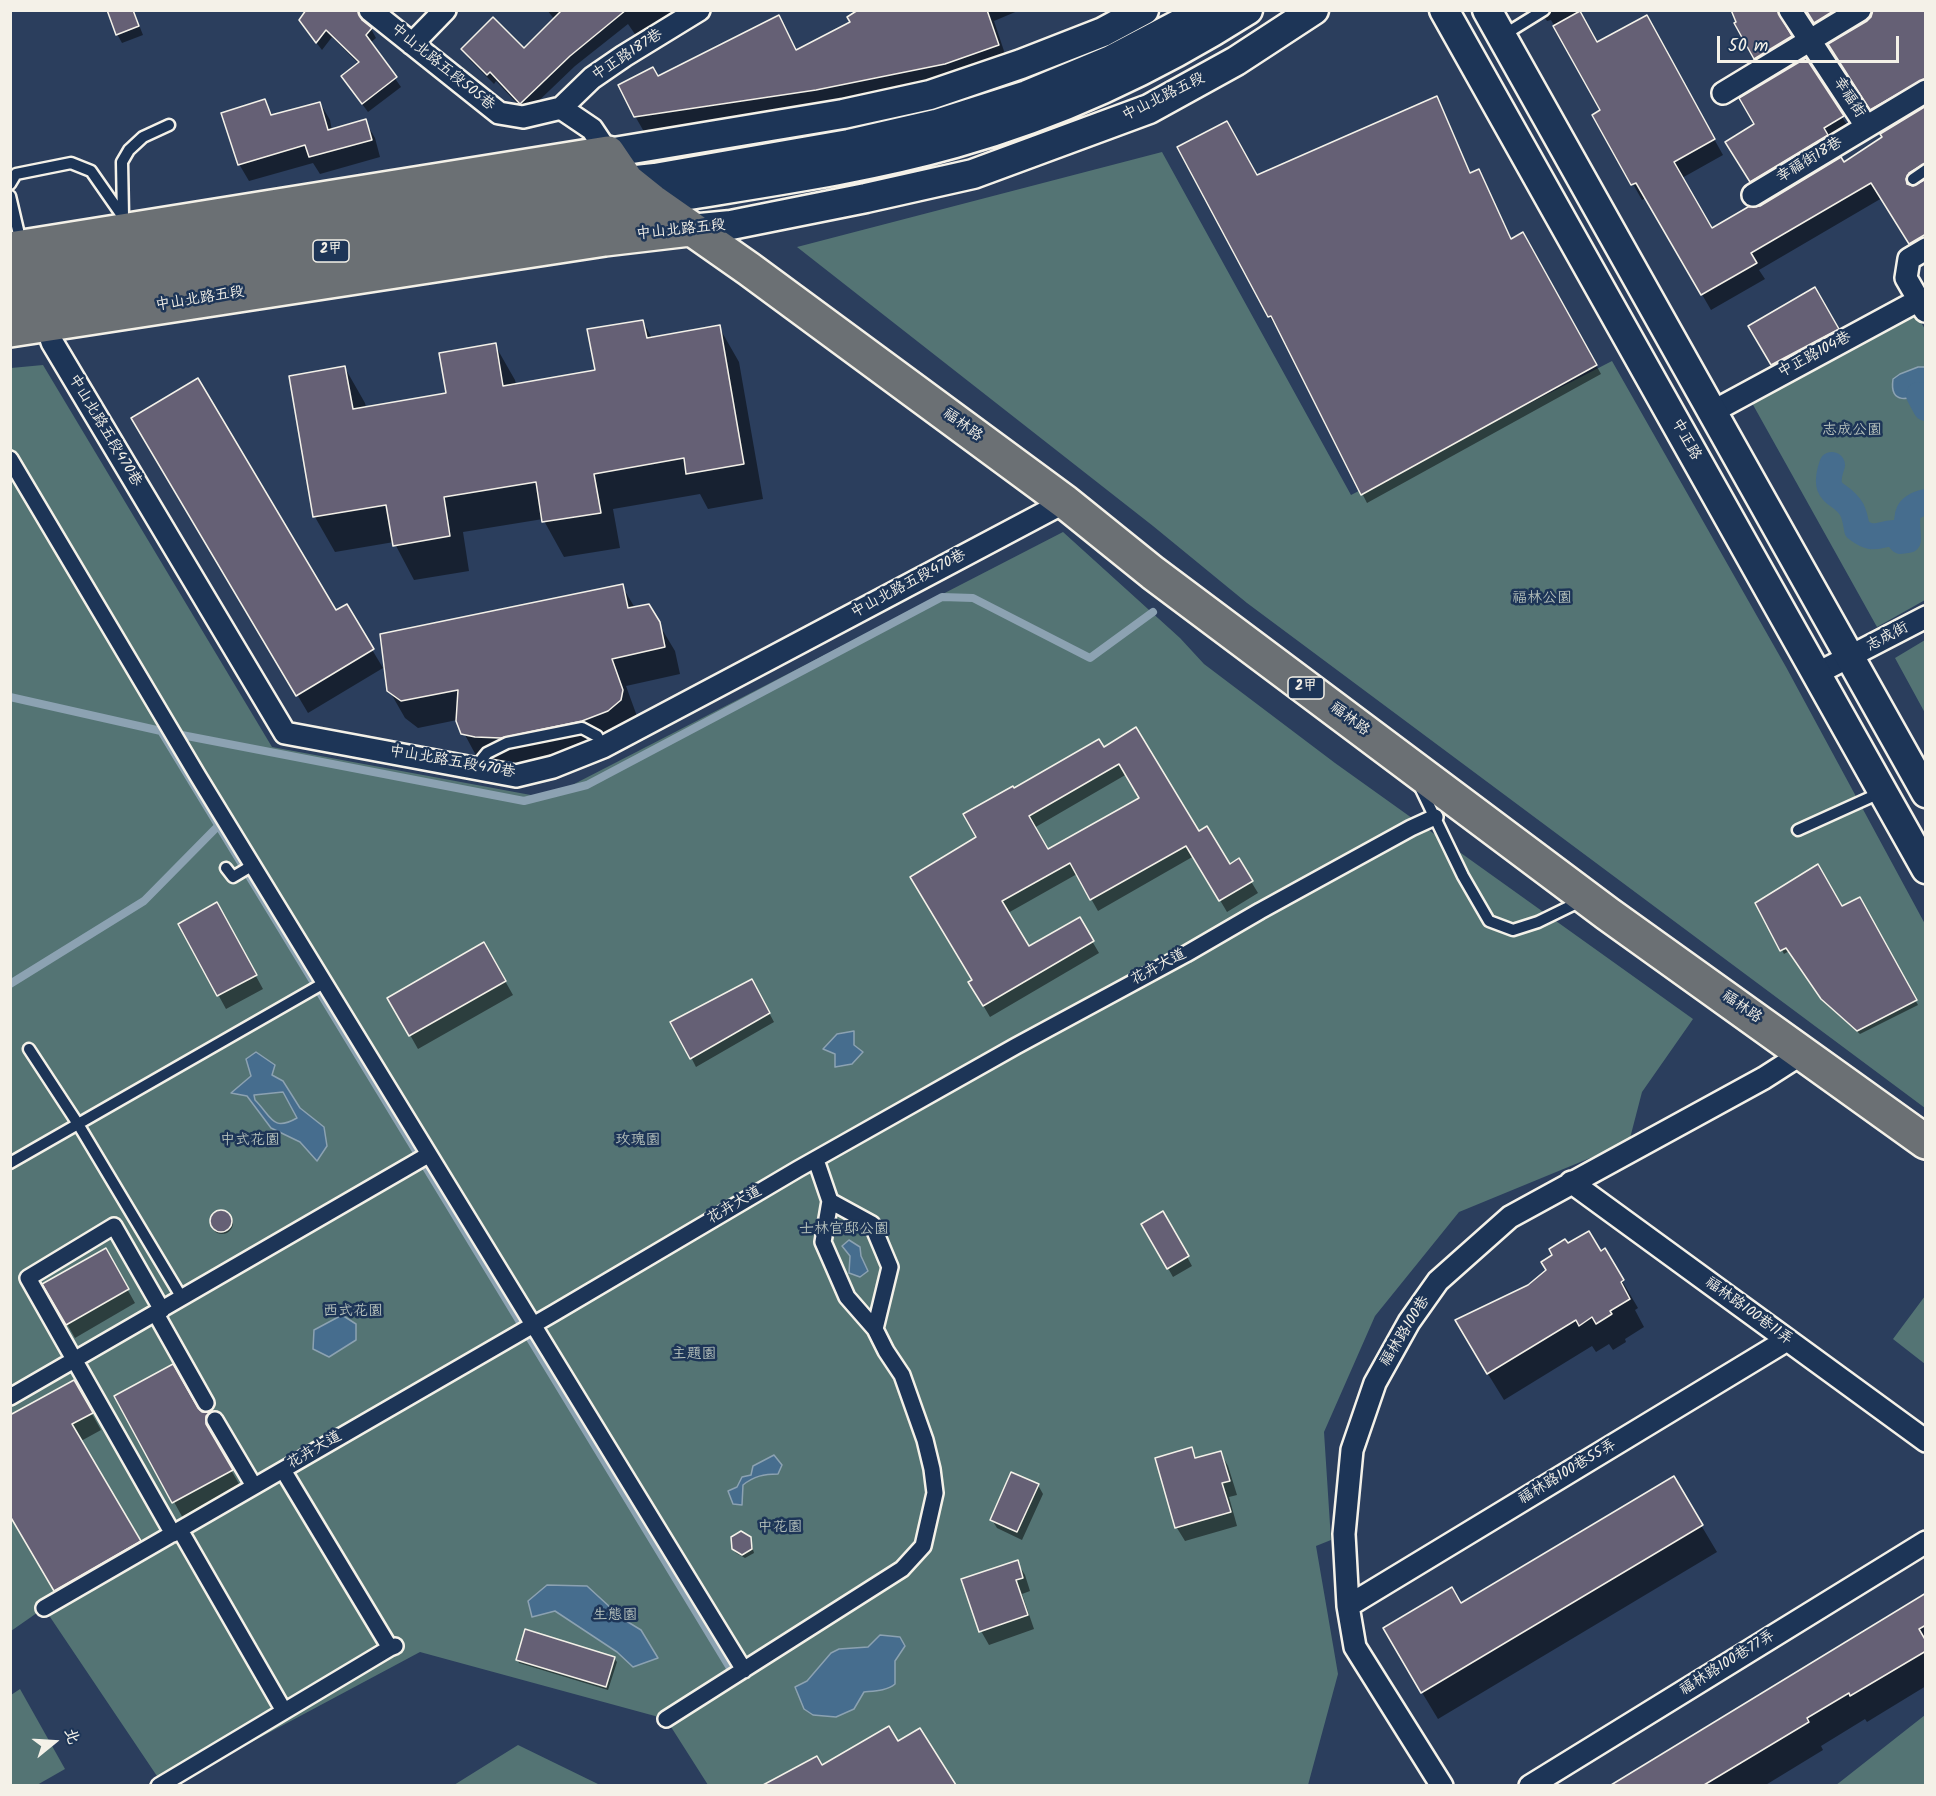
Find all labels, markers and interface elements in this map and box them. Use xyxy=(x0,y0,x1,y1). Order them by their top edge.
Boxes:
street label: 中山北路五段505巷 xyxy=(386,21,498,115)
scale bar xyxy=(1720,24,1902,62)
street label: 中正路187巷 xyxy=(589,26,667,86)
text: 50 m xyxy=(1728,32,1768,61)
street label: 中山北路五段 xyxy=(1120,70,1208,126)
street label: 幸福街 xyxy=(1828,74,1868,122)
street label: 幸福街18巷 xyxy=(1774,134,1846,188)
street label: 中山北路五段 xyxy=(635,217,727,245)
road number: 2甲 xyxy=(313,240,349,262)
street label: 中山北路五段 xyxy=(154,284,246,316)
street label: 中正路104巷 xyxy=(1775,329,1855,383)
street label: 中山北路五段470巷 xyxy=(63,372,145,490)
street label: 福林路 xyxy=(939,405,985,447)
street label: 中正路 xyxy=(1666,416,1704,464)
park label: 志成公園 xyxy=(1822,422,1882,440)
street label: 中山北路五段470巷 xyxy=(848,547,970,623)
park label: 福林公園 xyxy=(1512,590,1572,608)
street label: 志成街 xyxy=(1864,619,1912,657)
road number: 2甲 xyxy=(1288,677,1324,699)
street label: 福林路 xyxy=(1326,699,1372,741)
street label: 中山北路五段470巷 xyxy=(388,743,516,783)
street label: 花卉大道 xyxy=(1128,946,1190,990)
street label: 福林路 xyxy=(1717,988,1765,1028)
park label: 中式花園 xyxy=(220,1132,280,1150)
park label: 玫瑰園 xyxy=(616,1132,660,1150)
street label: 花卉大道 xyxy=(705,1183,765,1229)
park label: 士林官邸公園 xyxy=(799,1221,889,1239)
street label: 福林路100巷11弄 xyxy=(1701,1274,1795,1350)
street label: 福林路100巷 xyxy=(1377,1293,1435,1371)
park label: 西式花園 xyxy=(323,1303,383,1321)
park label: 主題園 xyxy=(672,1346,716,1364)
street label: 花卉大道 xyxy=(285,1428,345,1474)
street label: 福林路100巷55弄 xyxy=(1516,1437,1620,1509)
park label: 中花園 xyxy=(758,1519,802,1537)
park label: 生態園 xyxy=(593,1607,637,1625)
street label: 福林路100巷77弄 xyxy=(1677,1628,1779,1700)
north arrow xyxy=(24,1712,84,1772)
text: 北 xyxy=(57,1725,86,1748)

